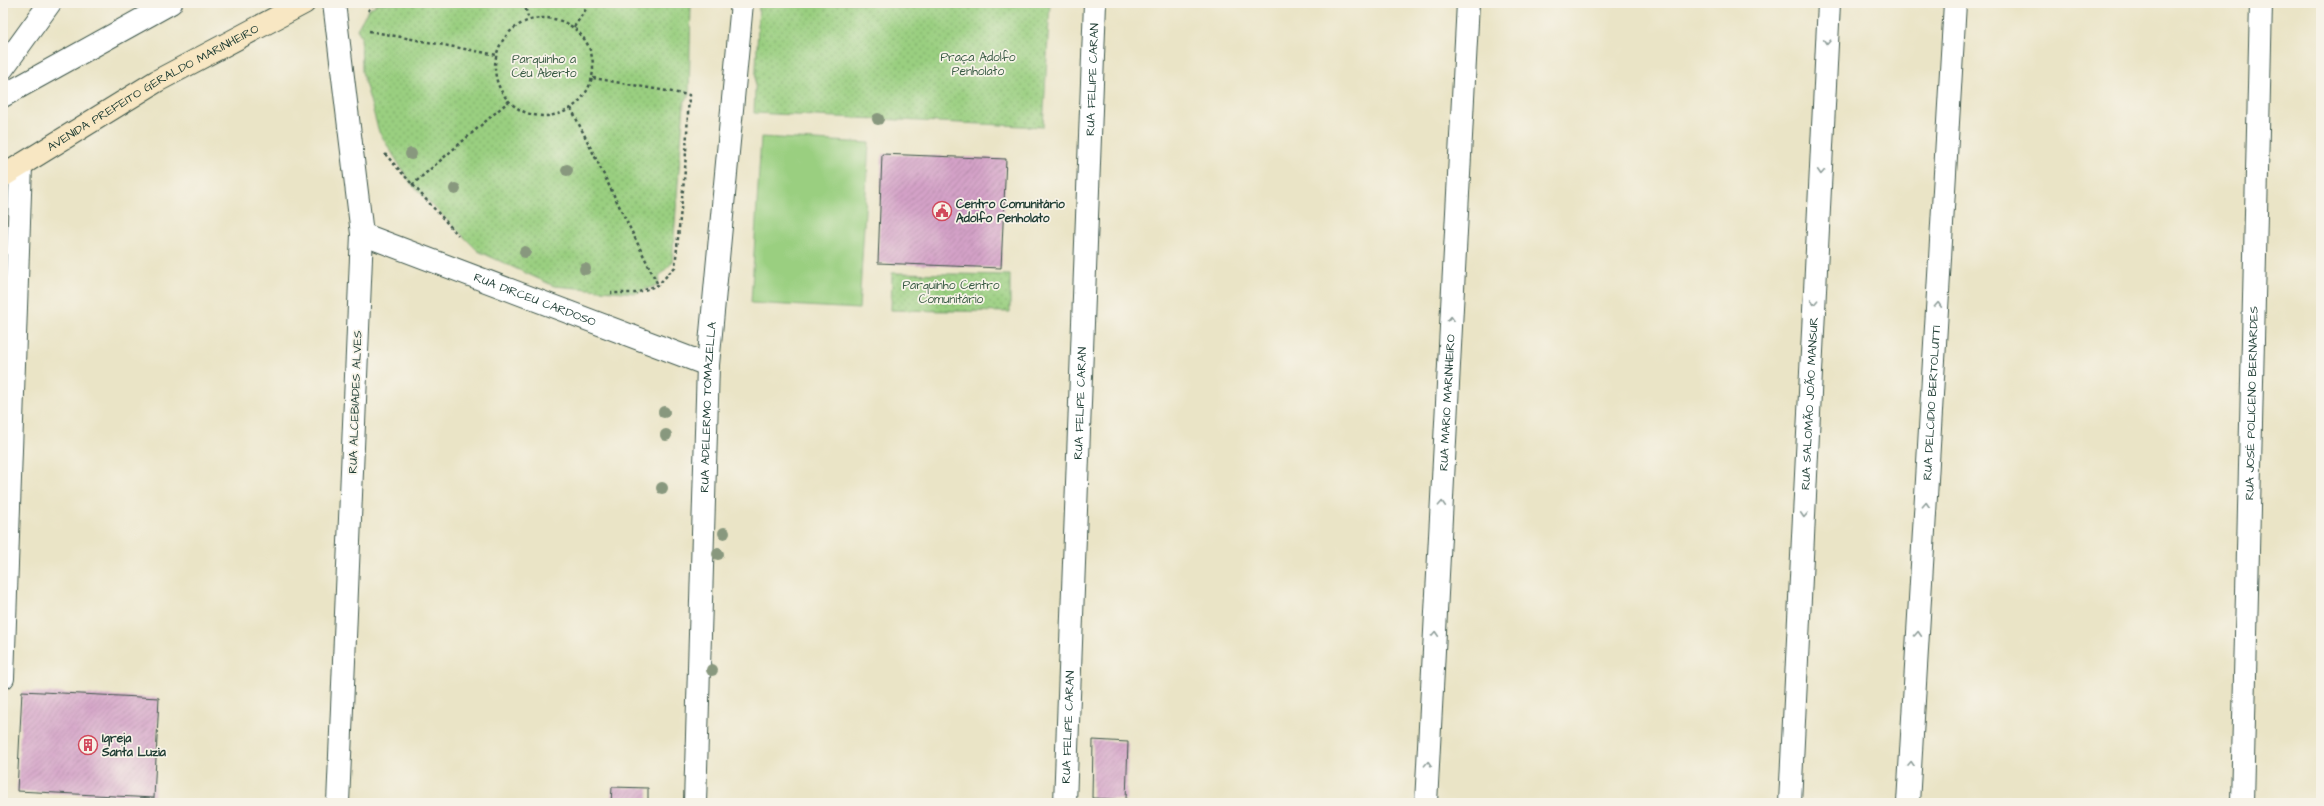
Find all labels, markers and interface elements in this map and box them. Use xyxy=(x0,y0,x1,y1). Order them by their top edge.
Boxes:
street label: AVENIDA PREFEITO GERALDO MARINHEIRO xyxy=(44,21,262,156)
street label: RUA FELIPE CARAN xyxy=(1082,22,1103,136)
one-way arrow xyxy=(1823,39,1831,45)
park label: Praça Adolfo Penholato xyxy=(940,49,1016,80)
park label: Parquinho a Céu Aberto xyxy=(511,51,577,82)
one-way arrow xyxy=(1816,169,1825,175)
place label: Centro Comunitário Adolfo Penholato xyxy=(956,196,1065,227)
public building icon: Centro Comunitário Adolfo Penholato xyxy=(931,200,953,222)
street label: RUA DIRCEU CARDOSO xyxy=(471,269,598,331)
park label: Parquinho Centro Comunitário xyxy=(902,277,1000,308)
one-way arrow xyxy=(1810,299,1819,305)
one-way arrow xyxy=(1933,302,1942,308)
street label: RUA JOSÉ POLICENO BERNARDES xyxy=(2241,306,2263,500)
one-way arrow xyxy=(1447,316,1456,322)
street label: RUA SALOMÃO JOÃO MANSUR xyxy=(1797,317,1823,490)
street label: RUA ADELERMO TOMAZELLA xyxy=(696,321,721,493)
street label: RUA DELCIDIO BERTOLUTTI xyxy=(1919,324,1945,481)
street label: RUA ALCEBIADES ALVES xyxy=(345,330,367,474)
street label: RUA MARIO MARINHEIRO xyxy=(1435,334,1460,471)
street label: RUA FELIPE CARAN xyxy=(1070,346,1091,460)
one-way arrow xyxy=(1437,501,1446,507)
one-way arrow xyxy=(1922,502,1930,508)
one-way arrow xyxy=(1800,512,1808,518)
one-way arrow xyxy=(1431,631,1439,637)
one-way arrow xyxy=(1914,631,1923,637)
street label: RUA FELIPE CARAN xyxy=(1058,670,1079,784)
place label: Igreja Santa Luzia xyxy=(101,730,167,761)
building icon: Igreja Santa Luzia xyxy=(77,734,99,756)
one-way arrow xyxy=(1424,761,1433,767)
one-way arrow xyxy=(1906,761,1915,767)

